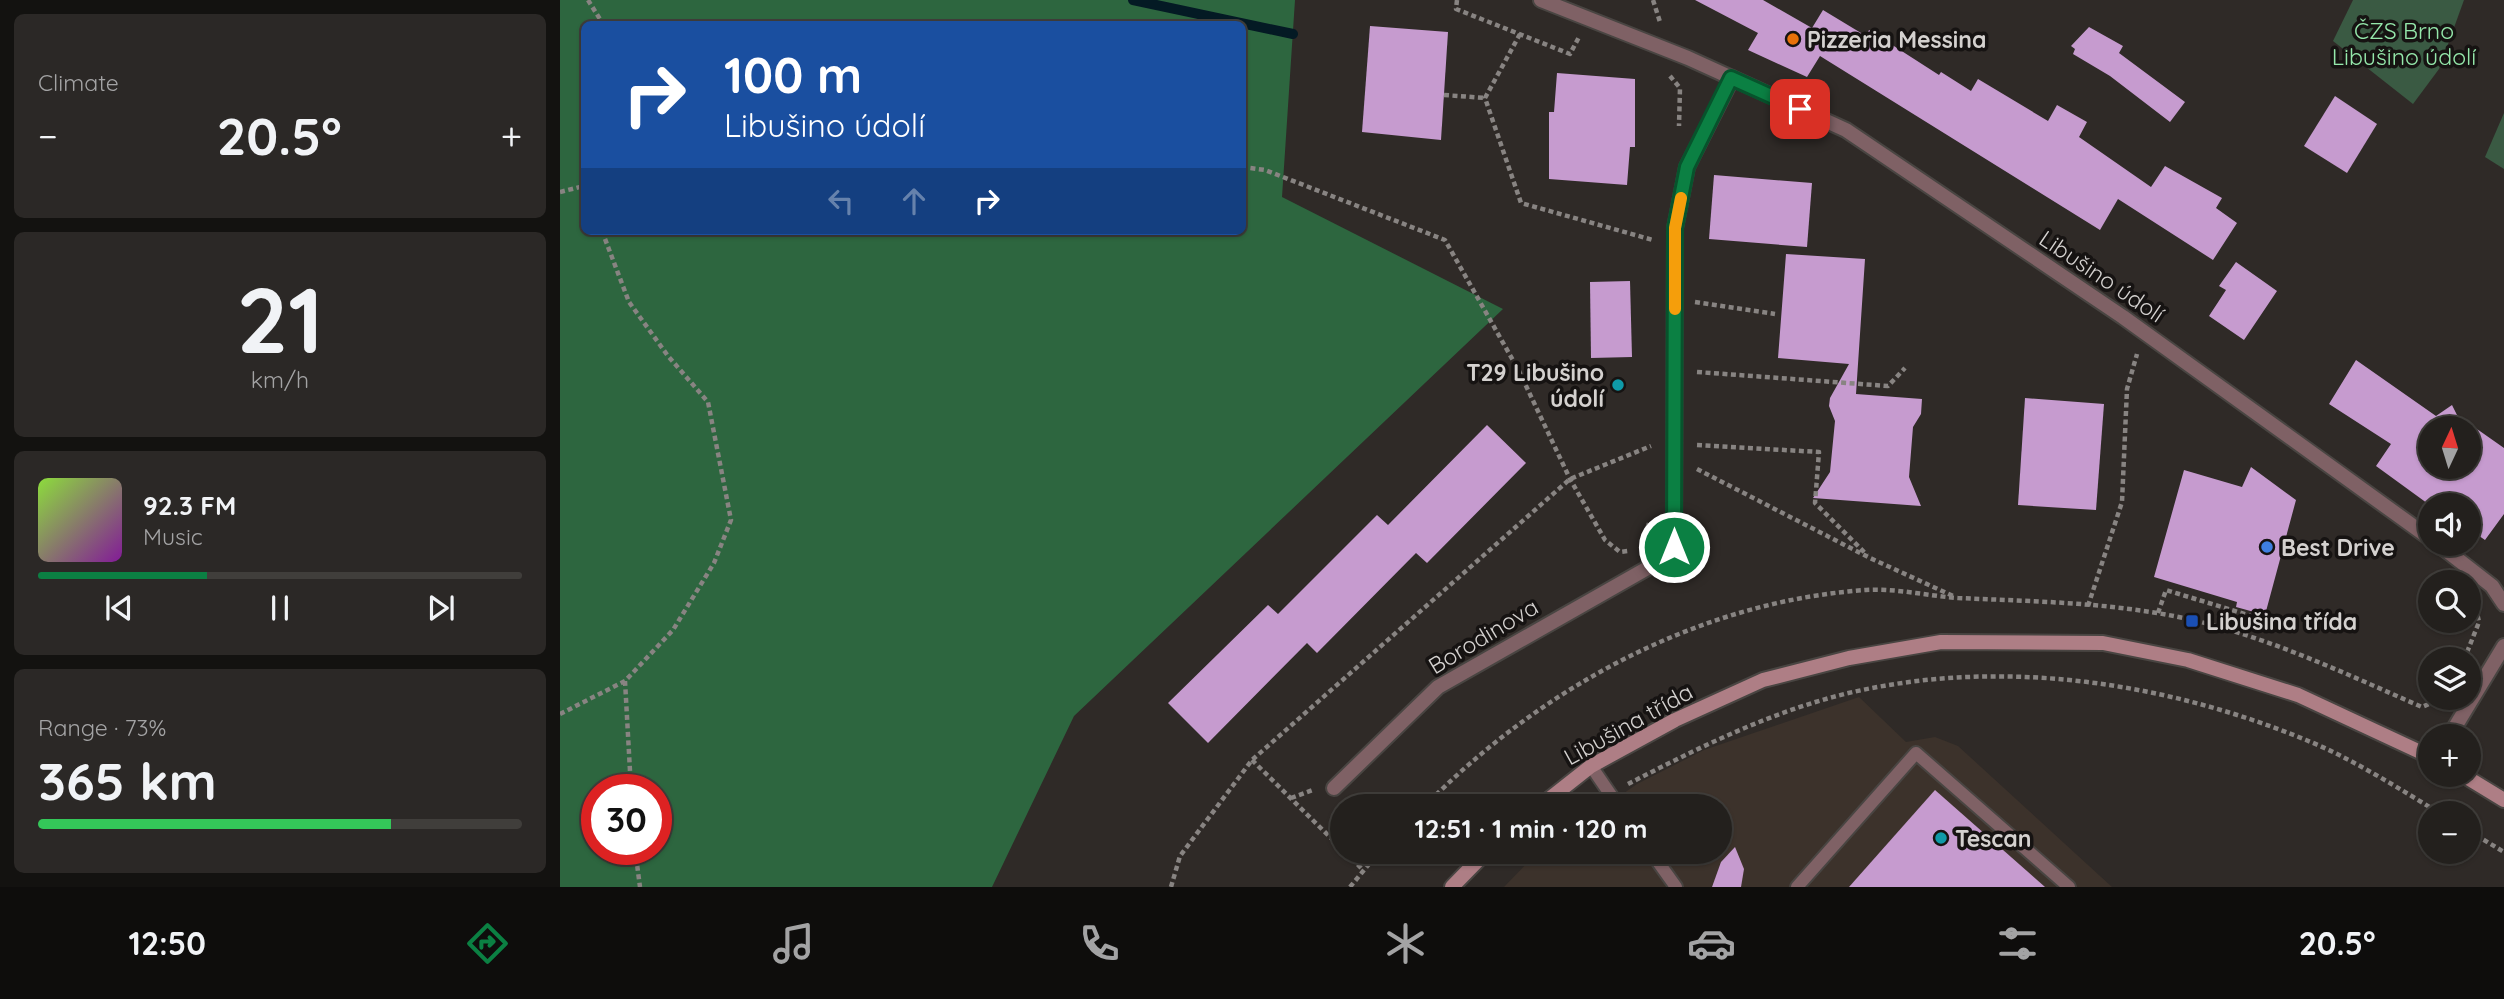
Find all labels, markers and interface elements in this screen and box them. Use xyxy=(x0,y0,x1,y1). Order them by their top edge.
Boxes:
park label: ČZS Brno Libušino údolí xyxy=(2332,16,2476,71)
place label: Pizzeria Messina xyxy=(1807,25,1986,54)
marker: Pizzeria Messina xyxy=(1785,31,1801,47)
text: 100 m xyxy=(724,44,862,105)
icon: right xyxy=(609,49,700,140)
text: Climate xyxy=(38,68,119,97)
pin xyxy=(1770,79,1830,139)
icon: arrive xyxy=(1781,90,1819,128)
text: 20.5° xyxy=(217,103,342,168)
text: Libušino údolí xyxy=(724,105,925,145)
text: − xyxy=(38,112,58,160)
text: + xyxy=(501,112,522,160)
icon: left xyxy=(822,182,860,220)
icon: ahead xyxy=(895,182,933,220)
icon: right xyxy=(968,182,1006,220)
street label: Libušino údolí xyxy=(2034,224,2170,328)
text: 21 xyxy=(236,262,324,376)
place label: T29 Libušino údolí xyxy=(1466,358,1606,413)
text: km/h xyxy=(251,365,309,394)
marker: T29 Libušino údolí xyxy=(1610,377,1626,393)
north arrow xyxy=(2418,416,2482,480)
map controls xyxy=(2418,416,2481,864)
text: 92.3 FM xyxy=(143,489,236,522)
button: sound xyxy=(2418,493,2481,556)
position arrow xyxy=(1637,510,1711,584)
text: Music xyxy=(143,522,203,551)
place label: Best Drive xyxy=(2281,533,2395,562)
marker: Best Drive xyxy=(2259,539,2275,555)
button: search xyxy=(2418,570,2481,633)
icon: previous xyxy=(100,589,138,627)
icon: pause xyxy=(261,589,299,627)
icon: next xyxy=(422,589,460,627)
street label: Borodinova xyxy=(1423,592,1543,680)
place label: Libušina třída xyxy=(2206,607,2357,636)
marker: Libušina třída xyxy=(2184,613,2200,629)
button: layers xyxy=(2418,647,2481,710)
street label: Libušina třída xyxy=(1558,677,1698,771)
text: Range · 73% xyxy=(38,713,166,742)
button: + xyxy=(2418,724,2481,787)
text: 365 km xyxy=(38,748,217,813)
speed limit sign: 30 xyxy=(581,774,672,865)
button: − xyxy=(2418,801,2481,864)
text: 12:51 · 1 min · 120 m xyxy=(1415,812,1647,845)
place label: Tescan xyxy=(1955,824,2031,853)
marker: Tescan xyxy=(1933,830,1949,846)
icon: directions xyxy=(463,919,512,968)
icon: music xyxy=(769,919,818,968)
icon: phone xyxy=(1075,919,1124,968)
icon: climate xyxy=(1381,919,1430,968)
icon: car xyxy=(1687,919,1736,968)
icon: filters xyxy=(1993,919,2042,968)
text: 12:50 xyxy=(128,923,206,963)
text: 20.5° xyxy=(2299,923,2375,963)

